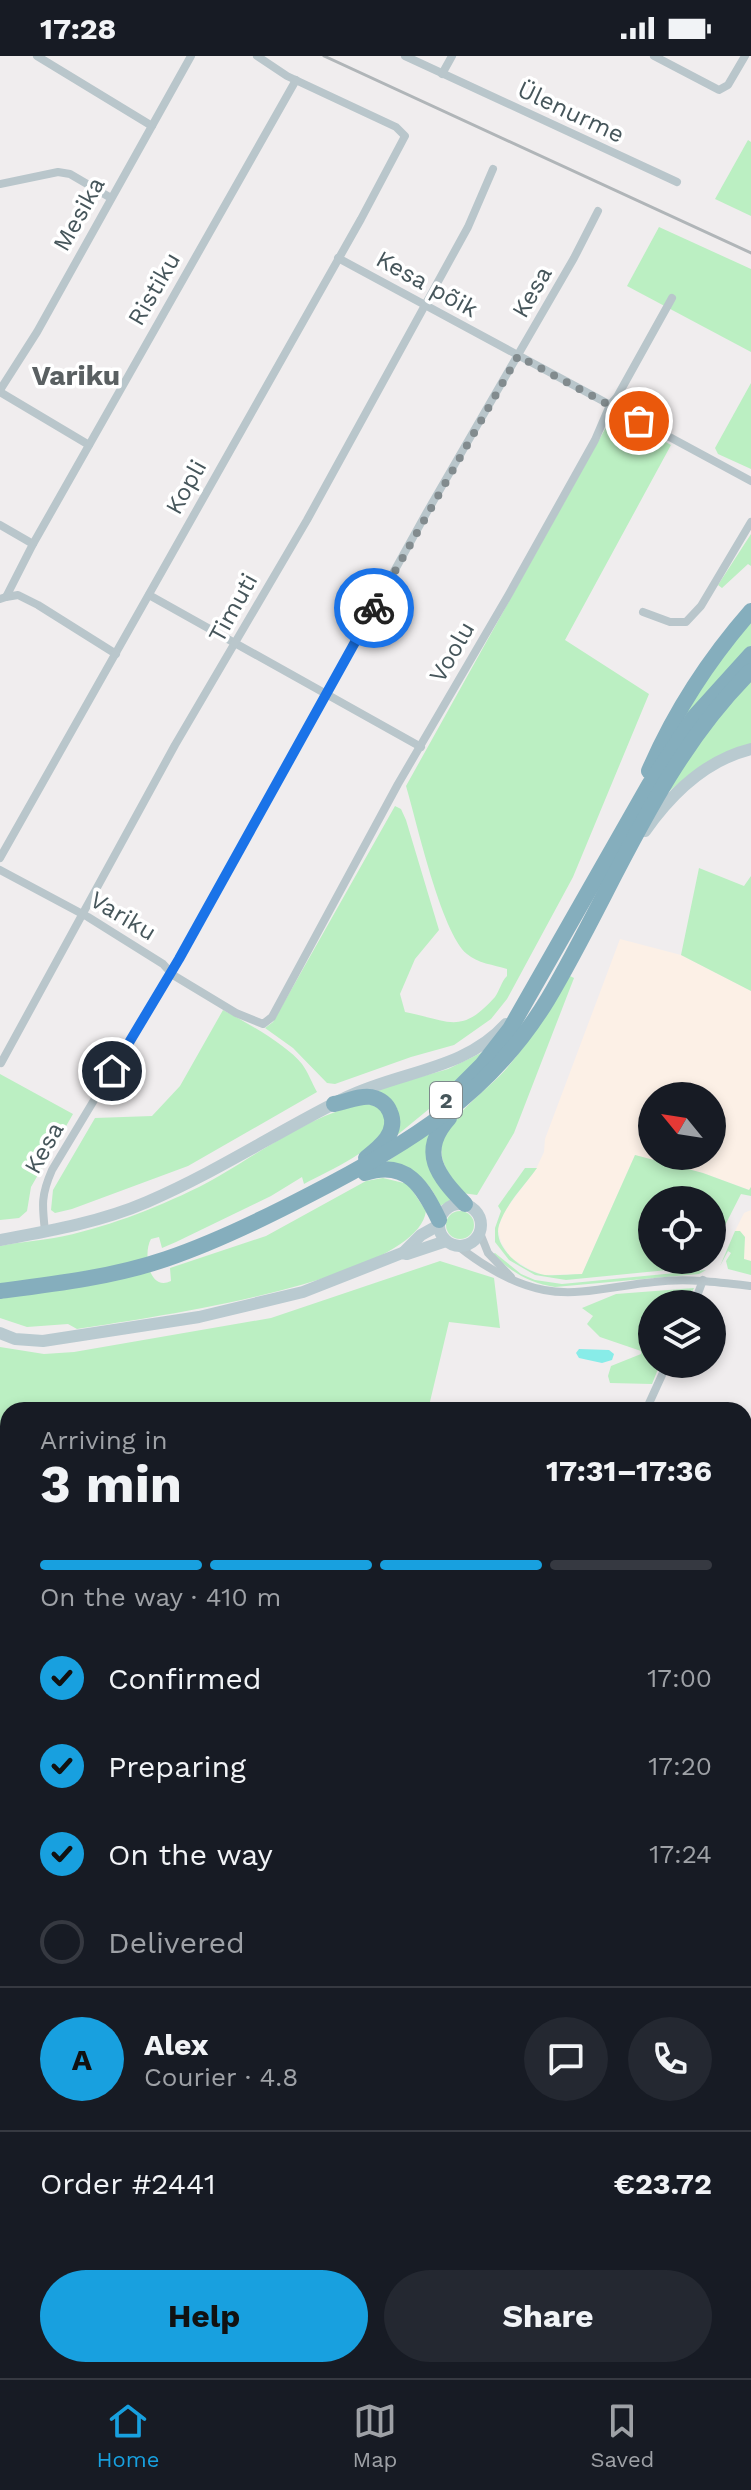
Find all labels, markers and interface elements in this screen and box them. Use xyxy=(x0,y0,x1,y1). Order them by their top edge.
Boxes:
text: 17:28 xyxy=(40,11,116,46)
street label: Ülenurme xyxy=(513,75,629,149)
street label: Mesika xyxy=(47,172,111,256)
street label: Kesa põik xyxy=(371,245,483,324)
street label: Ristiku xyxy=(122,247,186,331)
street label: Kesa xyxy=(506,261,558,323)
district label: Variku xyxy=(32,359,120,392)
pin xyxy=(605,387,673,455)
icon: bag xyxy=(617,399,661,443)
street label: Kopli xyxy=(160,455,212,519)
courier xyxy=(334,568,414,648)
street label: Timuti xyxy=(203,569,263,647)
icon: bike xyxy=(352,586,396,630)
street label: Voolu xyxy=(424,617,480,687)
street label: Variku xyxy=(85,885,161,947)
pin xyxy=(78,1037,146,1105)
icon: home xyxy=(90,1049,134,1093)
road number: 2 xyxy=(430,1082,462,1118)
north arrow xyxy=(638,1082,726,1170)
map controls xyxy=(638,1082,726,1378)
street label: Kesa xyxy=(18,1117,70,1179)
button: locate xyxy=(638,1186,726,1274)
button: layers xyxy=(638,1290,726,1378)
text: Arriving in xyxy=(40,1425,168,1455)
text: 17:31–17:36 xyxy=(546,1453,712,1488)
text: 3 min xyxy=(40,1454,182,1515)
text: On the way · 410 m xyxy=(40,1582,281,1612)
icon: check xyxy=(40,1656,84,1700)
text: Confirmed xyxy=(108,1661,262,1696)
text: 17:00 xyxy=(647,1663,712,1693)
icon: check xyxy=(40,1744,84,1788)
text: Preparing xyxy=(108,1749,246,1784)
text: 17:20 xyxy=(648,1751,712,1781)
icon: check xyxy=(40,1832,84,1876)
text: On the way xyxy=(108,1837,273,1872)
text: 17:24 xyxy=(649,1839,712,1869)
text: Delivered xyxy=(108,1925,245,1960)
button: chat xyxy=(524,2017,608,2101)
button: phone xyxy=(628,2017,712,2101)
text: Alex xyxy=(144,2027,208,2062)
text: A xyxy=(72,2042,92,2077)
text: Courier · 4.8 xyxy=(144,2062,298,2092)
text: Order #2441 xyxy=(40,2166,216,2201)
text: €23.72 xyxy=(614,2166,712,2201)
button: Help xyxy=(40,2270,368,2362)
button: Share xyxy=(384,2270,712,2362)
tab: Home xyxy=(97,2399,159,2472)
tab: Map xyxy=(353,2399,397,2472)
tab: Saved xyxy=(591,2399,654,2472)

